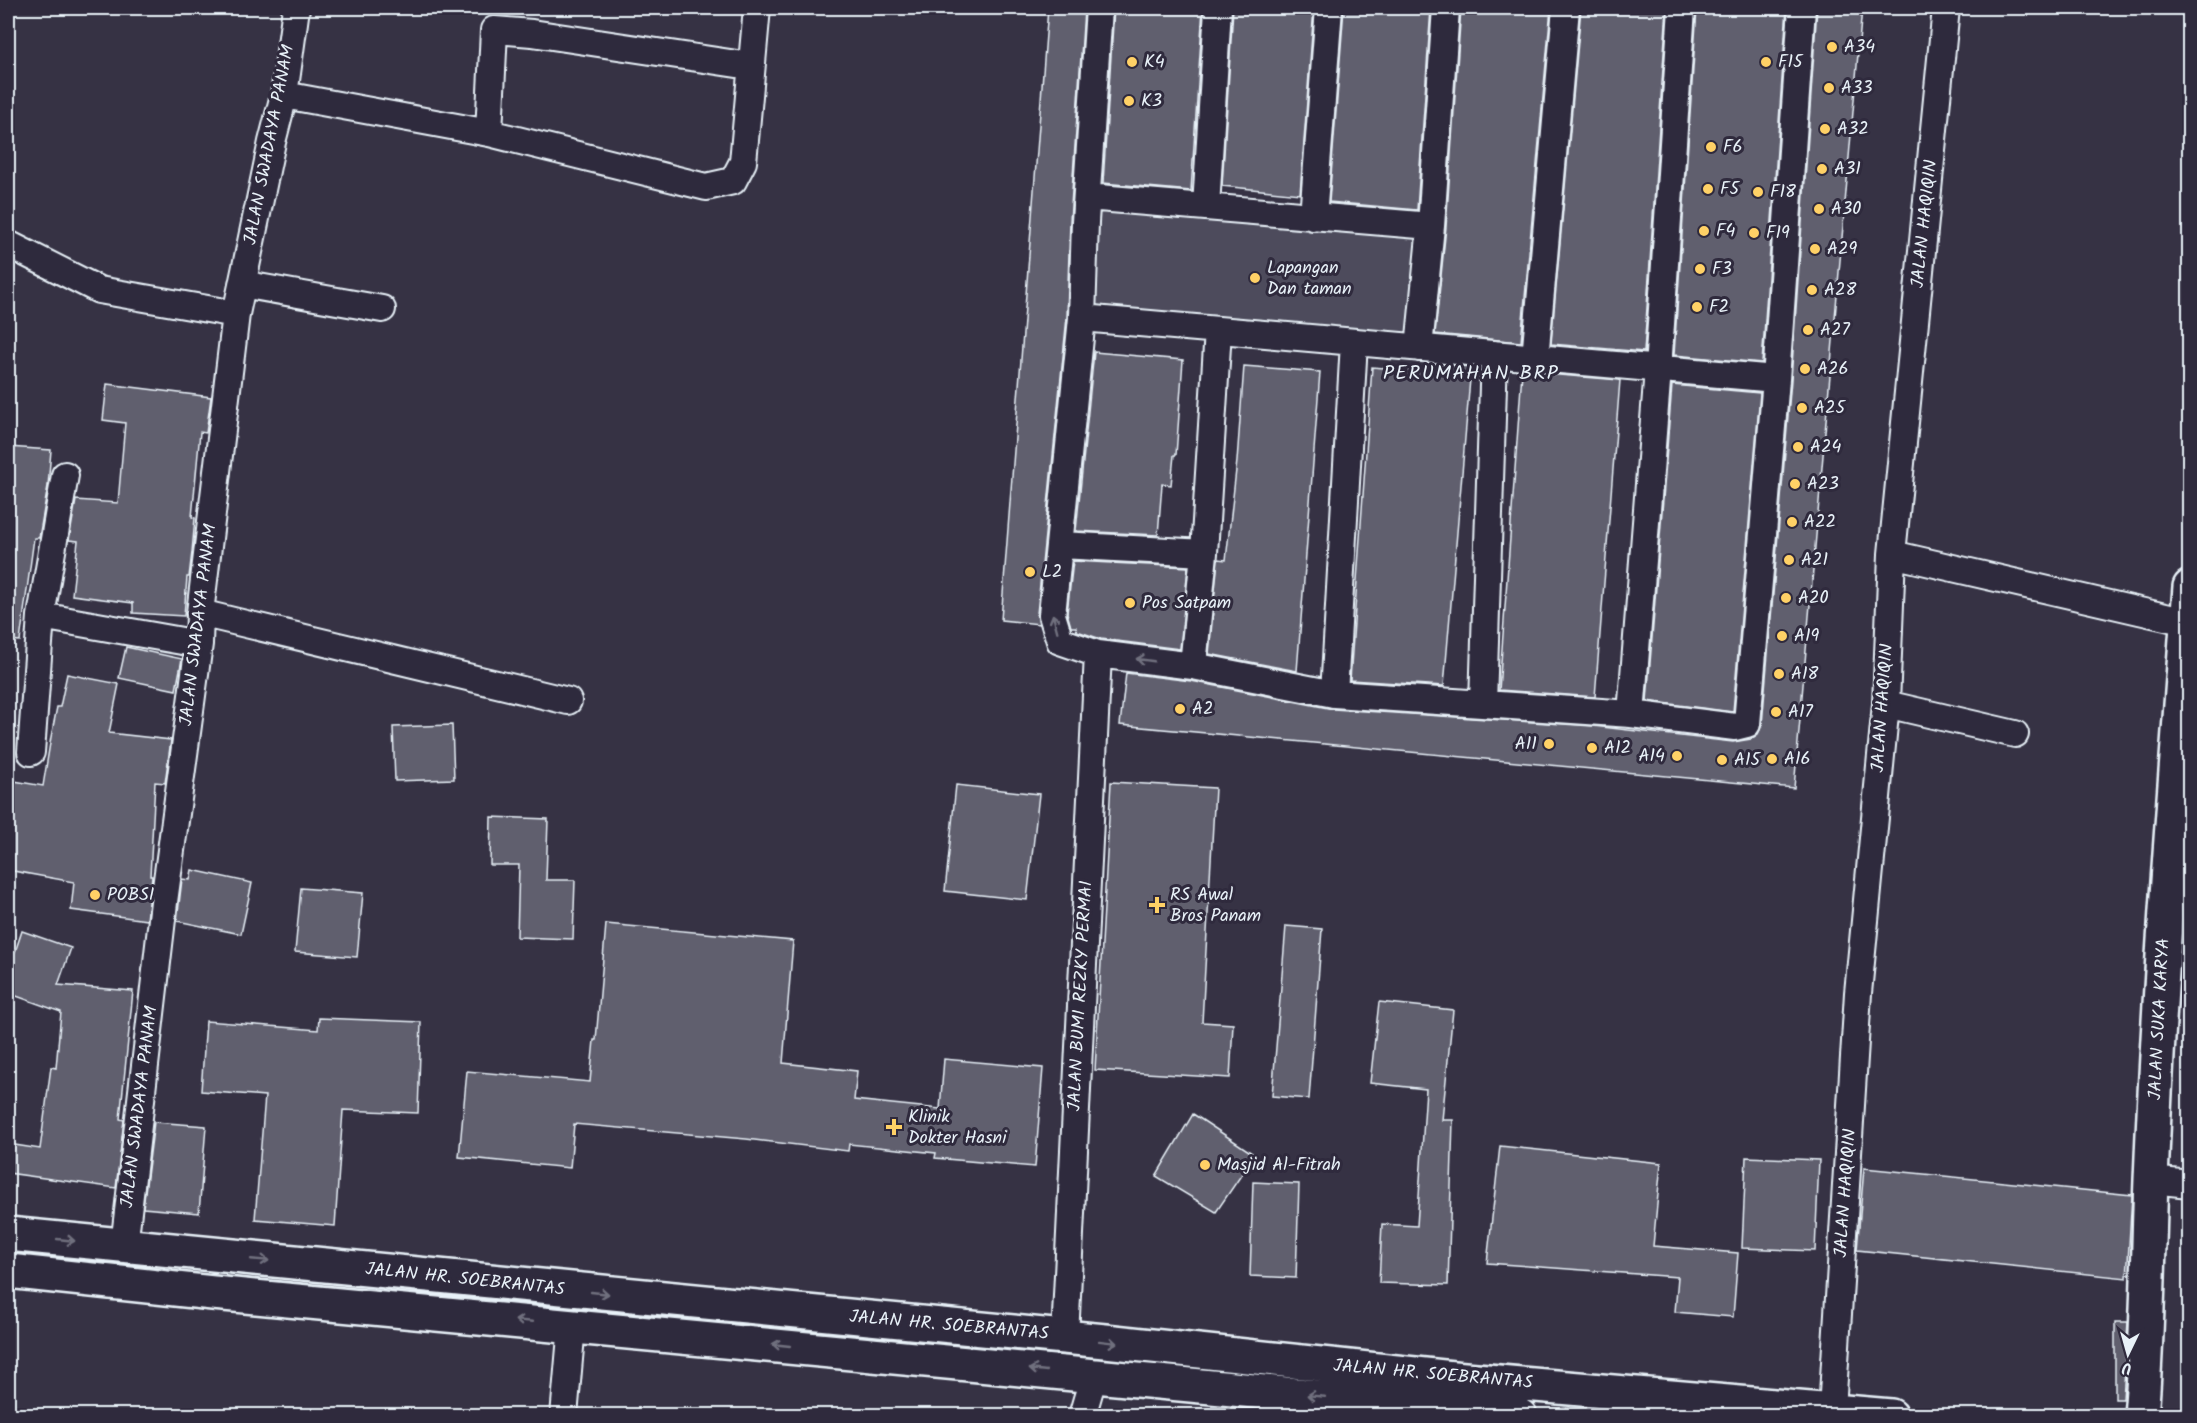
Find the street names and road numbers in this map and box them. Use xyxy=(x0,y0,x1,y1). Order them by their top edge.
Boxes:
street label: JALAN SWADAYA PANAM xyxy=(236,42,304,248)
street label: JALAN HAQIQIN xyxy=(1904,158,1946,290)
street label: JALAN SWADAYA PANAM xyxy=(172,522,226,728)
street label: JALAN HAQIQIN xyxy=(1864,643,1902,773)
street label: JALAN BUMI REZKY PERMAI xyxy=(1060,880,1102,1112)
street label: JALAN SUKA KARYA xyxy=(2141,937,2179,1101)
street label: JALAN SWADAYA PANAM xyxy=(113,1004,167,1210)
street label: JALAN HAQIQIN xyxy=(1827,1128,1865,1258)
street label: JALAN HR. SOEBRANTAS xyxy=(364,1255,566,1305)
street label: JALAN HR. SOEBRANTAS xyxy=(848,1303,1050,1349)
street label: JALAN HR. SOEBRANTAS xyxy=(1332,1352,1534,1398)

